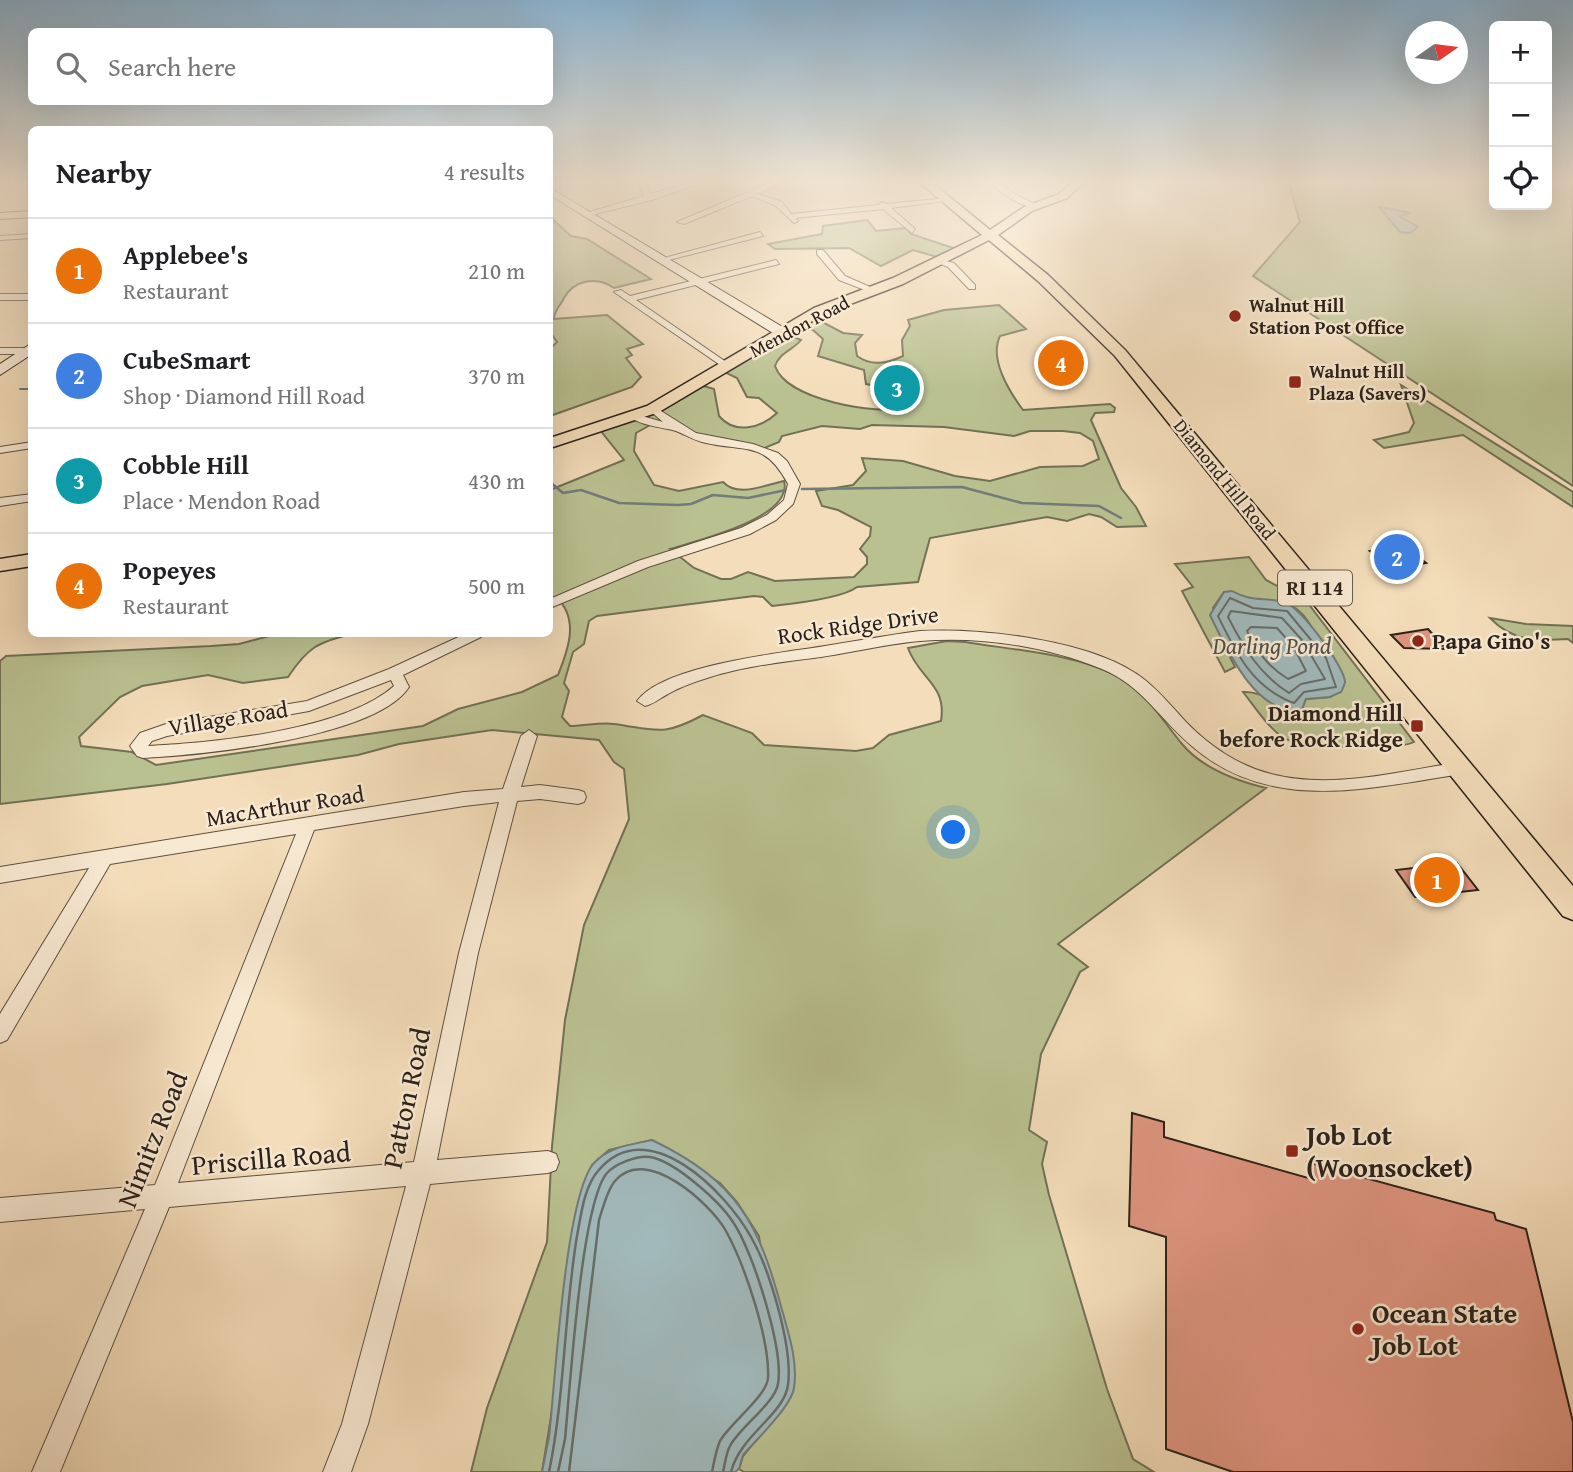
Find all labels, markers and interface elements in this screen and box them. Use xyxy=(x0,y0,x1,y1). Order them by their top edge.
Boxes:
north arrow xyxy=(1405,21,1468,84)
map controls xyxy=(1489,21,1552,210)
button: + xyxy=(1489,21,1552,84)
search box xyxy=(28,28,553,105)
text: Search here xyxy=(108,47,236,86)
icon: search xyxy=(52,48,90,86)
button: − xyxy=(1489,84,1552,147)
button: locate xyxy=(1489,147,1552,210)
text: Nearby xyxy=(56,150,152,194)
text: 4 results xyxy=(444,155,525,188)
text: Applebee's xyxy=(123,235,248,274)
text: 1 xyxy=(73,254,85,287)
text: 210 m xyxy=(468,254,525,287)
text: Restaurant xyxy=(123,274,229,307)
street label: Mendon Road xyxy=(744,288,855,364)
place label: Walnut Hill Station Post Office xyxy=(1249,291,1404,341)
marker: Walnut Hill Station Post Office xyxy=(1227,308,1243,324)
pin: 4 xyxy=(1038,337,1084,389)
text: CubeSmart xyxy=(123,340,251,379)
place label: Walnut Hill Plaza (Savers) xyxy=(1309,357,1426,407)
text: 2 xyxy=(73,359,85,392)
text: 370 m xyxy=(468,359,525,392)
pin: 3 xyxy=(874,362,920,414)
marker: Walnut Hill Plaza (Savers) xyxy=(1287,374,1303,390)
text: Shop · Diamond Hill Road xyxy=(123,379,365,412)
street label: Diamond Hill Road xyxy=(1167,412,1283,546)
text: Cobble Hill xyxy=(123,445,249,484)
text: 3 xyxy=(73,464,85,497)
text: 430 m xyxy=(468,464,525,497)
text: Place · Mendon Road xyxy=(123,484,320,517)
pin: 2 xyxy=(1374,531,1420,583)
text: Popeyes xyxy=(123,550,216,589)
text: 4 xyxy=(73,569,85,602)
text: 500 m xyxy=(468,569,525,602)
road number: RI 114 xyxy=(1278,570,1352,606)
text: Restaurant xyxy=(123,589,229,622)
street label: Rock Ridge Drive xyxy=(775,597,941,652)
place label: Papa Gino's xyxy=(1432,624,1550,657)
water label: Darling Pond xyxy=(1212,628,1332,663)
marker: Papa Gino's xyxy=(1410,633,1426,649)
street label: Village Road xyxy=(166,692,291,743)
place label: Diamond Hill before Rock Ridge xyxy=(1219,696,1403,755)
marker: Diamond Hill before Rock Ridge xyxy=(1409,718,1425,734)
street label: MacArthur Road xyxy=(204,777,367,834)
your location xyxy=(936,815,970,849)
pin: 1 xyxy=(1414,854,1460,906)
street label: Patton Road xyxy=(371,1024,440,1172)
street label: Nimitz Road xyxy=(106,1064,197,1213)
place label: Job Lot (Woonsocket) xyxy=(1302,1114,1473,1187)
street label: Priscilla Road xyxy=(190,1130,352,1185)
marker: Job Lot (Woonsocket) xyxy=(1284,1143,1300,1159)
place label: Ocean State Job Lot xyxy=(1368,1292,1517,1365)
marker: Ocean State Job Lot xyxy=(1350,1321,1366,1337)

